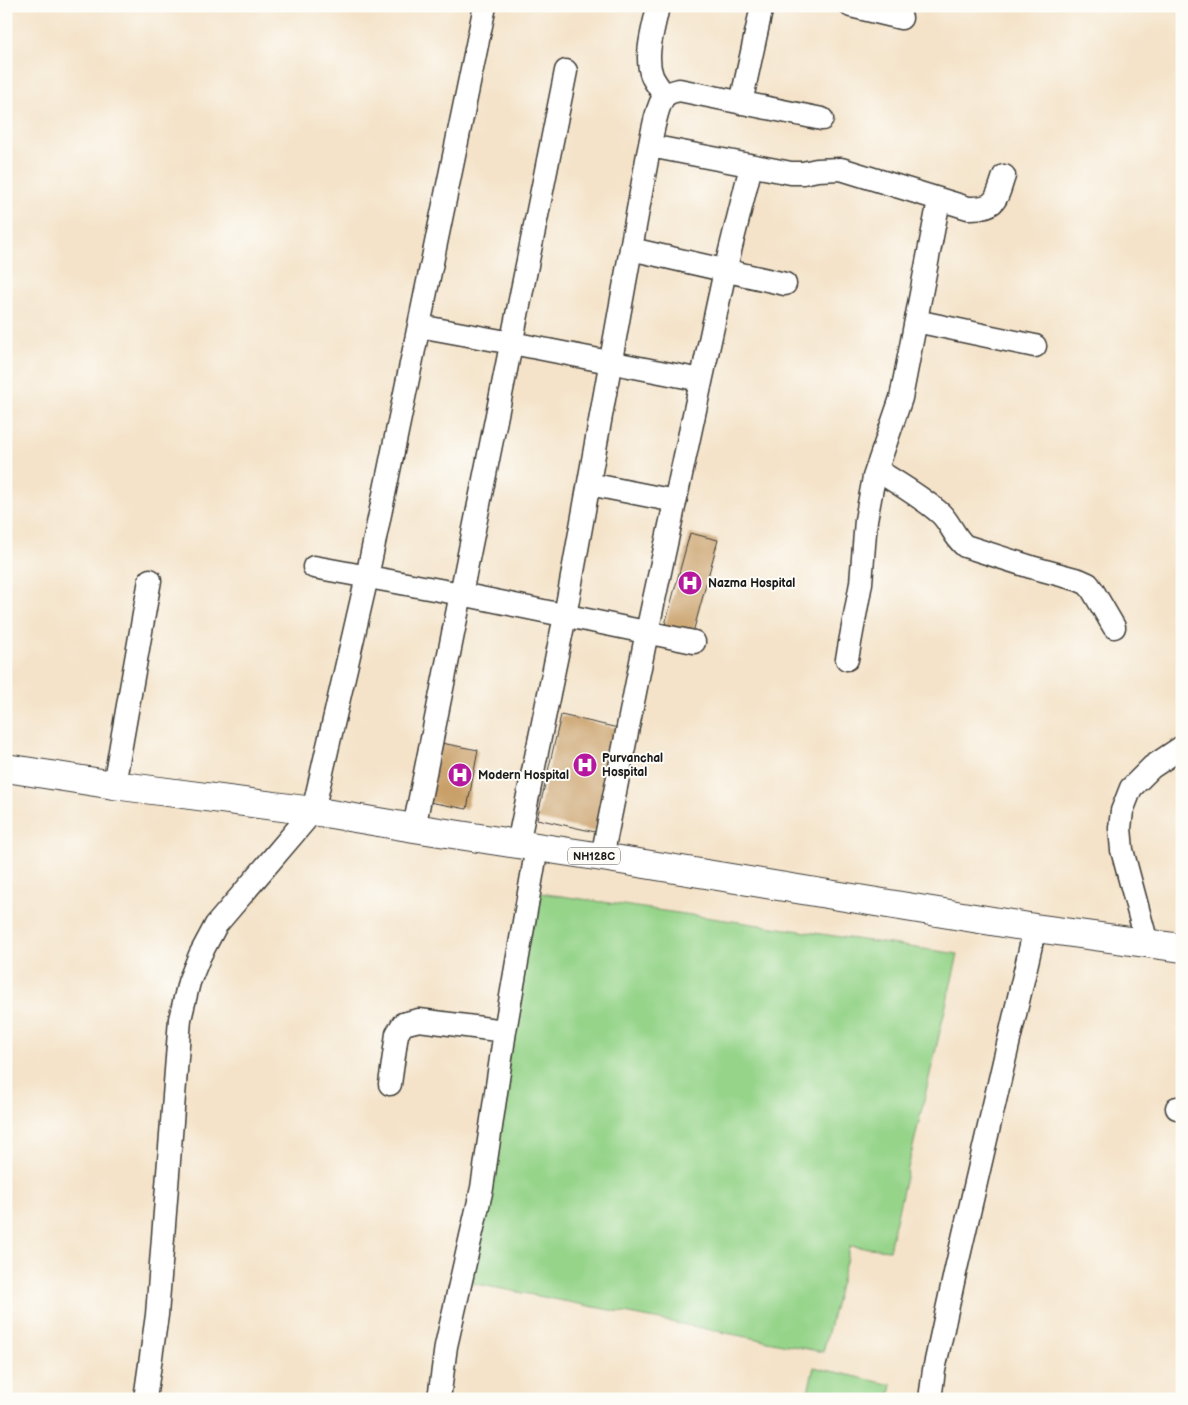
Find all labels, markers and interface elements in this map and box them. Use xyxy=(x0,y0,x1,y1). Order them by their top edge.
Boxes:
hospital icon: Nazma Hospital xyxy=(677,570,703,596)
place label: Nazma Hospital xyxy=(708,576,795,591)
place label: Purvanchal Hospital xyxy=(602,751,663,780)
hospital icon: Purvanchal Hospital xyxy=(572,752,598,778)
hospital icon: Modern Hospital xyxy=(447,762,473,788)
place label: Modern Hospital xyxy=(478,768,569,783)
road number: NH128C xyxy=(568,848,620,864)

